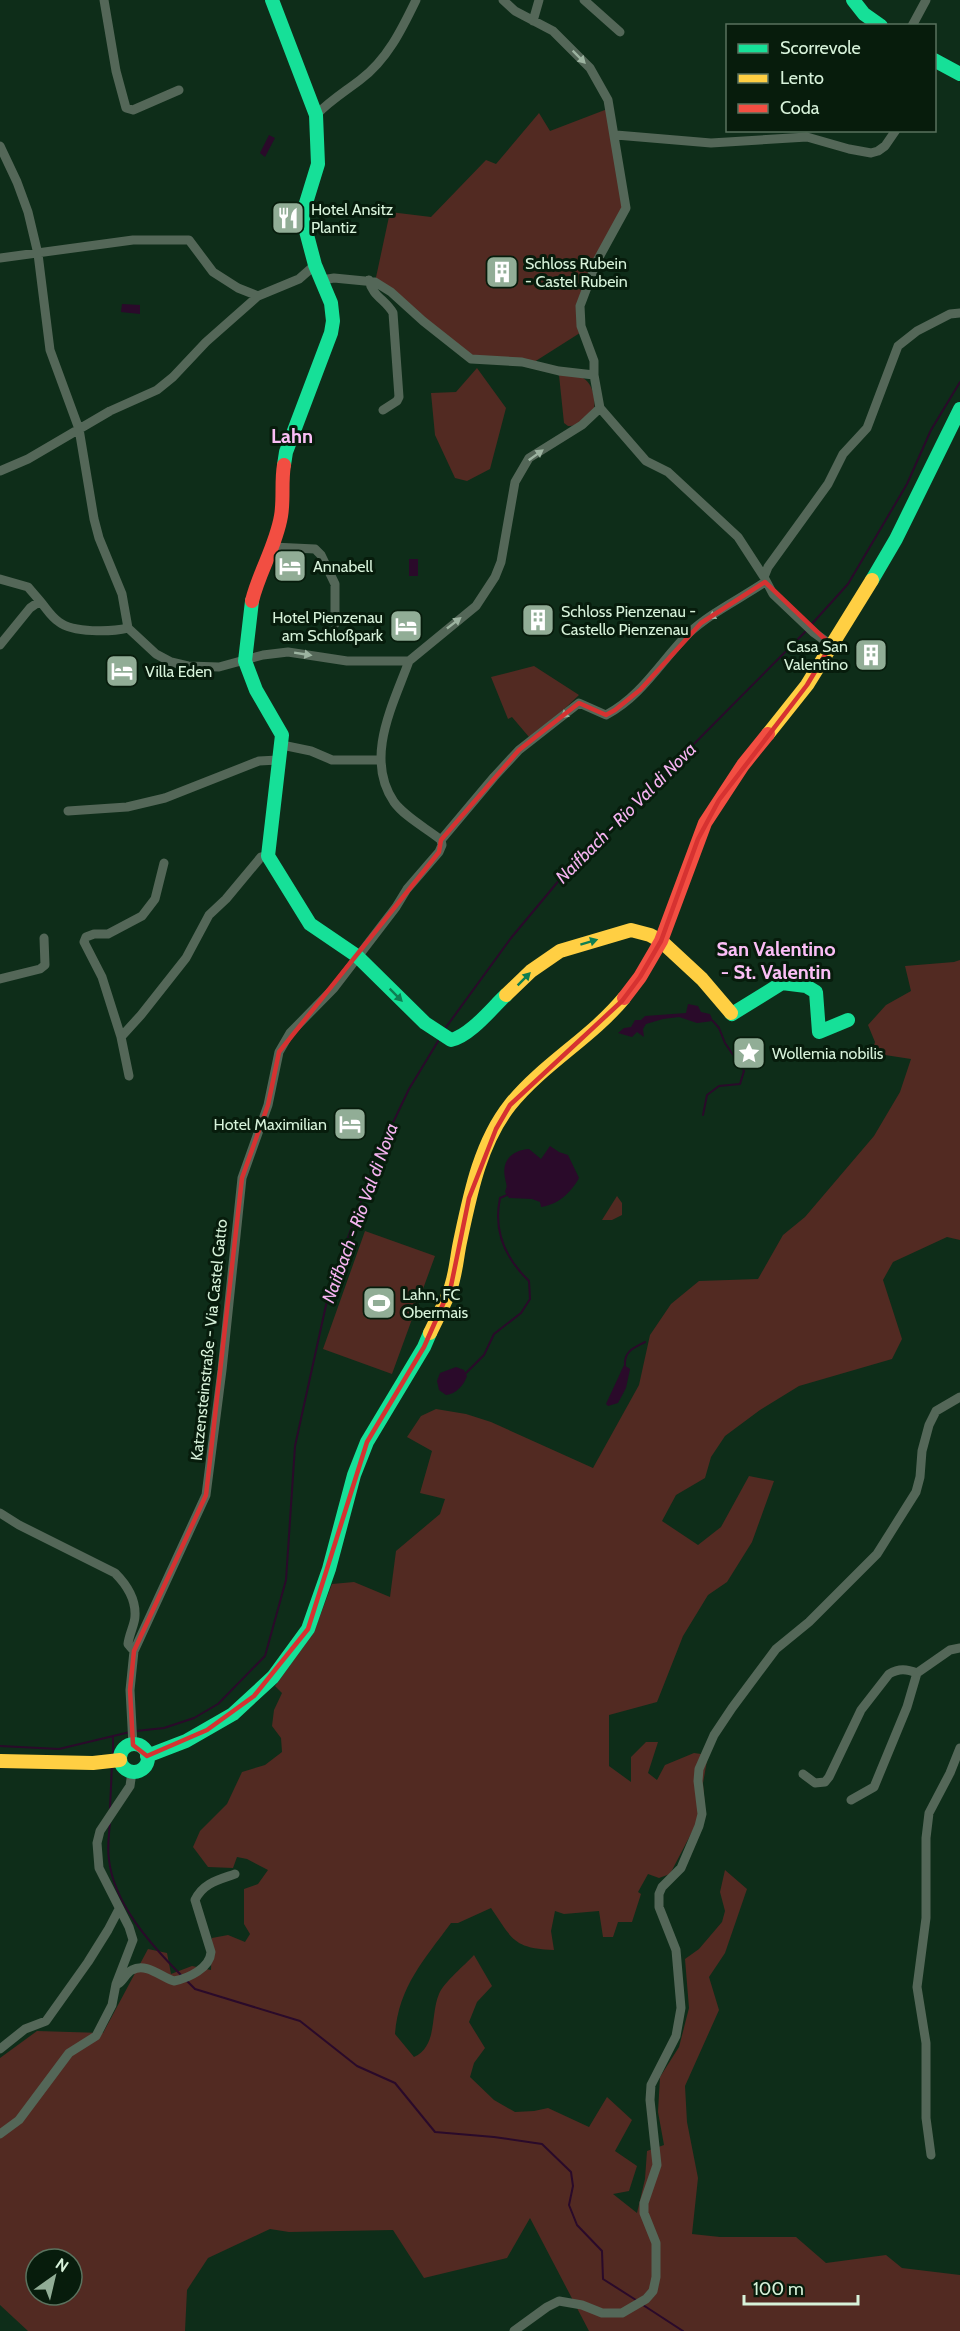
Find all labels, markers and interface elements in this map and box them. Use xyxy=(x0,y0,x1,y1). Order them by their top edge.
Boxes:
legend xyxy=(726,24,936,132)
text: Scorrevole xyxy=(780,37,861,59)
one-way arrow xyxy=(571,49,585,63)
text: Lento xyxy=(780,67,824,89)
text: Coda xyxy=(780,97,820,119)
restaurant icon: Hotel Ansitz Plantiz xyxy=(270,200,306,236)
place label: Hotel Ansitz Plantiz xyxy=(311,200,394,237)
building icon: Schloss Rubein - Castel Rubein xyxy=(484,254,520,290)
place label: Schloss Rubein - Castel Rubein xyxy=(525,254,628,291)
district label: Lahn xyxy=(271,424,313,448)
one-way arrow xyxy=(527,449,543,461)
hotel icon: Annabell xyxy=(272,548,308,584)
place label: Annabell xyxy=(313,557,373,576)
building icon: Schloss Pienzenau - Castello Pienzenau xyxy=(520,602,556,638)
place label: Schloss Pienzenau - Castello Pienzenau xyxy=(561,602,696,639)
place label: Hotel Pienzenau am Schloßpark xyxy=(272,608,384,645)
hotel icon: Hotel Pienzenau am Schloßpark xyxy=(388,608,424,644)
one-way arrow xyxy=(708,608,724,619)
one-way arrow xyxy=(446,617,462,630)
place label: Casa San Valentino xyxy=(784,637,848,674)
building icon: Casa San Valentino xyxy=(853,637,889,673)
one-way arrow xyxy=(293,650,312,659)
hotel icon: Villa Eden xyxy=(104,653,140,689)
place label: Villa Eden xyxy=(145,662,212,681)
one-way arrow xyxy=(560,705,576,718)
water label: Naifbach - Rio Val di Nova xyxy=(551,738,701,888)
one-way arrow xyxy=(580,937,598,946)
district label: San Valentino - St. Valentin xyxy=(716,937,836,984)
one-way arrow xyxy=(516,972,531,986)
one-way arrow xyxy=(388,987,402,1001)
place icon: Wollemia nobilis xyxy=(731,1035,767,1071)
place label: Wollemia nobilis xyxy=(772,1044,884,1063)
hotel icon: Hotel Maximilian xyxy=(332,1106,368,1142)
place label: Hotel Maximilian xyxy=(214,1115,327,1134)
water label: Naifbach - Rio Val di Nova xyxy=(317,1120,403,1306)
street label: Katzensteinstraße - Via Castel Gatto xyxy=(187,1218,231,1462)
sports icon: Lahn, FC Obermais xyxy=(361,1285,397,1321)
place label: Lahn, FC Obermais xyxy=(402,1285,468,1322)
north arrow xyxy=(24,2247,84,2307)
text: N xyxy=(52,2254,72,2276)
scale bar xyxy=(744,2268,858,2306)
text: 100 m xyxy=(753,2278,804,2300)

